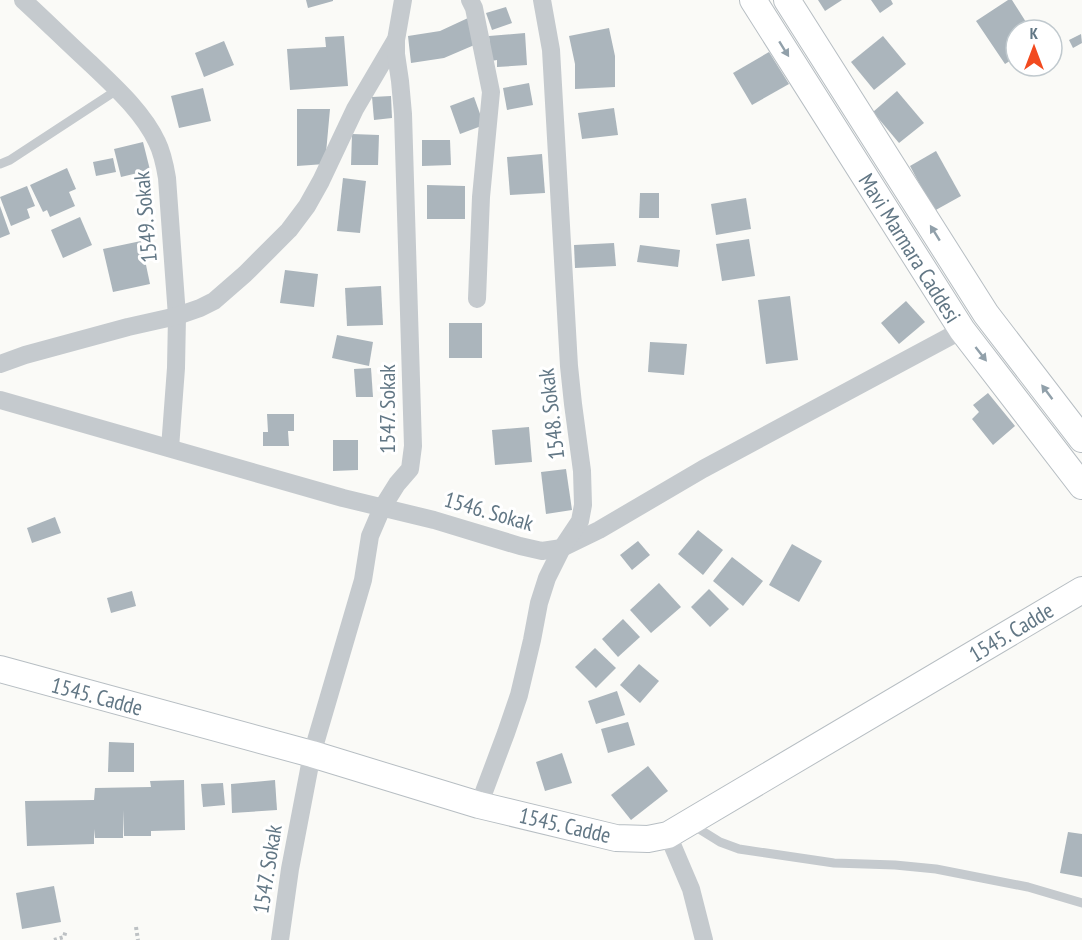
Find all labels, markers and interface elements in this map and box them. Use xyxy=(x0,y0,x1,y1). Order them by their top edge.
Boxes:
north arrow xyxy=(1004,18,1064,78)
text: K xyxy=(1030,23,1039,43)
one-way arrow xyxy=(778,41,789,58)
street label: Mavi Marmara Caddesi xyxy=(853,168,967,328)
street label: 1549. Sokak xyxy=(127,170,163,264)
one-way arrow xyxy=(930,225,941,241)
one-way arrow xyxy=(974,347,986,362)
street label: 1547. Sokak xyxy=(373,364,401,454)
street label: 1548. Sokak xyxy=(531,366,570,461)
one-way arrow xyxy=(1041,385,1053,400)
street label: 1546. Sokak xyxy=(441,485,537,537)
street label: 1545. Cadde xyxy=(964,596,1058,668)
street label: 1545. Cadde xyxy=(48,670,146,722)
street label: 1545. Cadde xyxy=(516,801,614,849)
street label: 1547. Sokak xyxy=(246,822,288,915)

